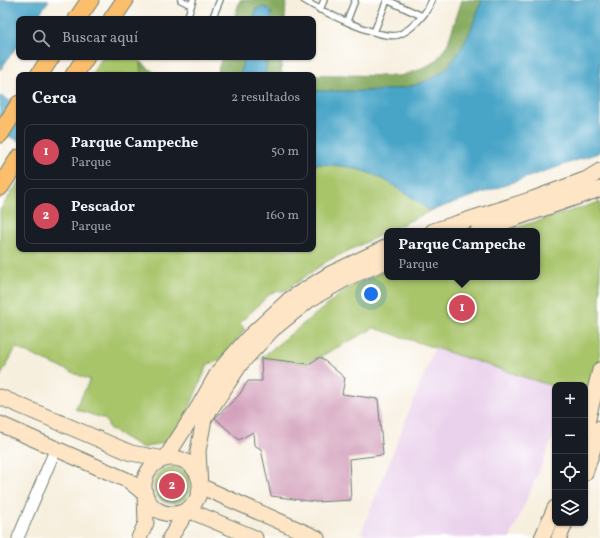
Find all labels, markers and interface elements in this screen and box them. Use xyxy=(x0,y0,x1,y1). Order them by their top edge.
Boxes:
search box xyxy=(16,16,316,60)
icon: search xyxy=(30,27,52,49)
text: Buscar aquí xyxy=(62,28,138,49)
text: Cerca xyxy=(32,87,77,110)
text: 2 resultados xyxy=(231,89,300,107)
text: Parque Campeche xyxy=(71,133,198,154)
text: 1 xyxy=(43,143,49,161)
text: 50 m xyxy=(271,143,299,161)
text: Parque xyxy=(71,154,111,172)
text: Pescador xyxy=(71,197,135,218)
text: 2 xyxy=(43,207,49,225)
text: 160 m xyxy=(265,207,299,225)
text: Parque xyxy=(71,218,111,236)
popup xyxy=(384,228,540,280)
text: Parque Campeche xyxy=(398,235,526,256)
text: Parque xyxy=(398,256,438,274)
your location xyxy=(361,284,381,304)
pin: 1 xyxy=(449,293,475,323)
map controls xyxy=(552,382,588,526)
button: + xyxy=(552,382,588,418)
button: − xyxy=(552,418,588,454)
button: locate xyxy=(552,454,588,490)
pin: 2 xyxy=(159,471,185,501)
button: layers xyxy=(552,490,588,526)

